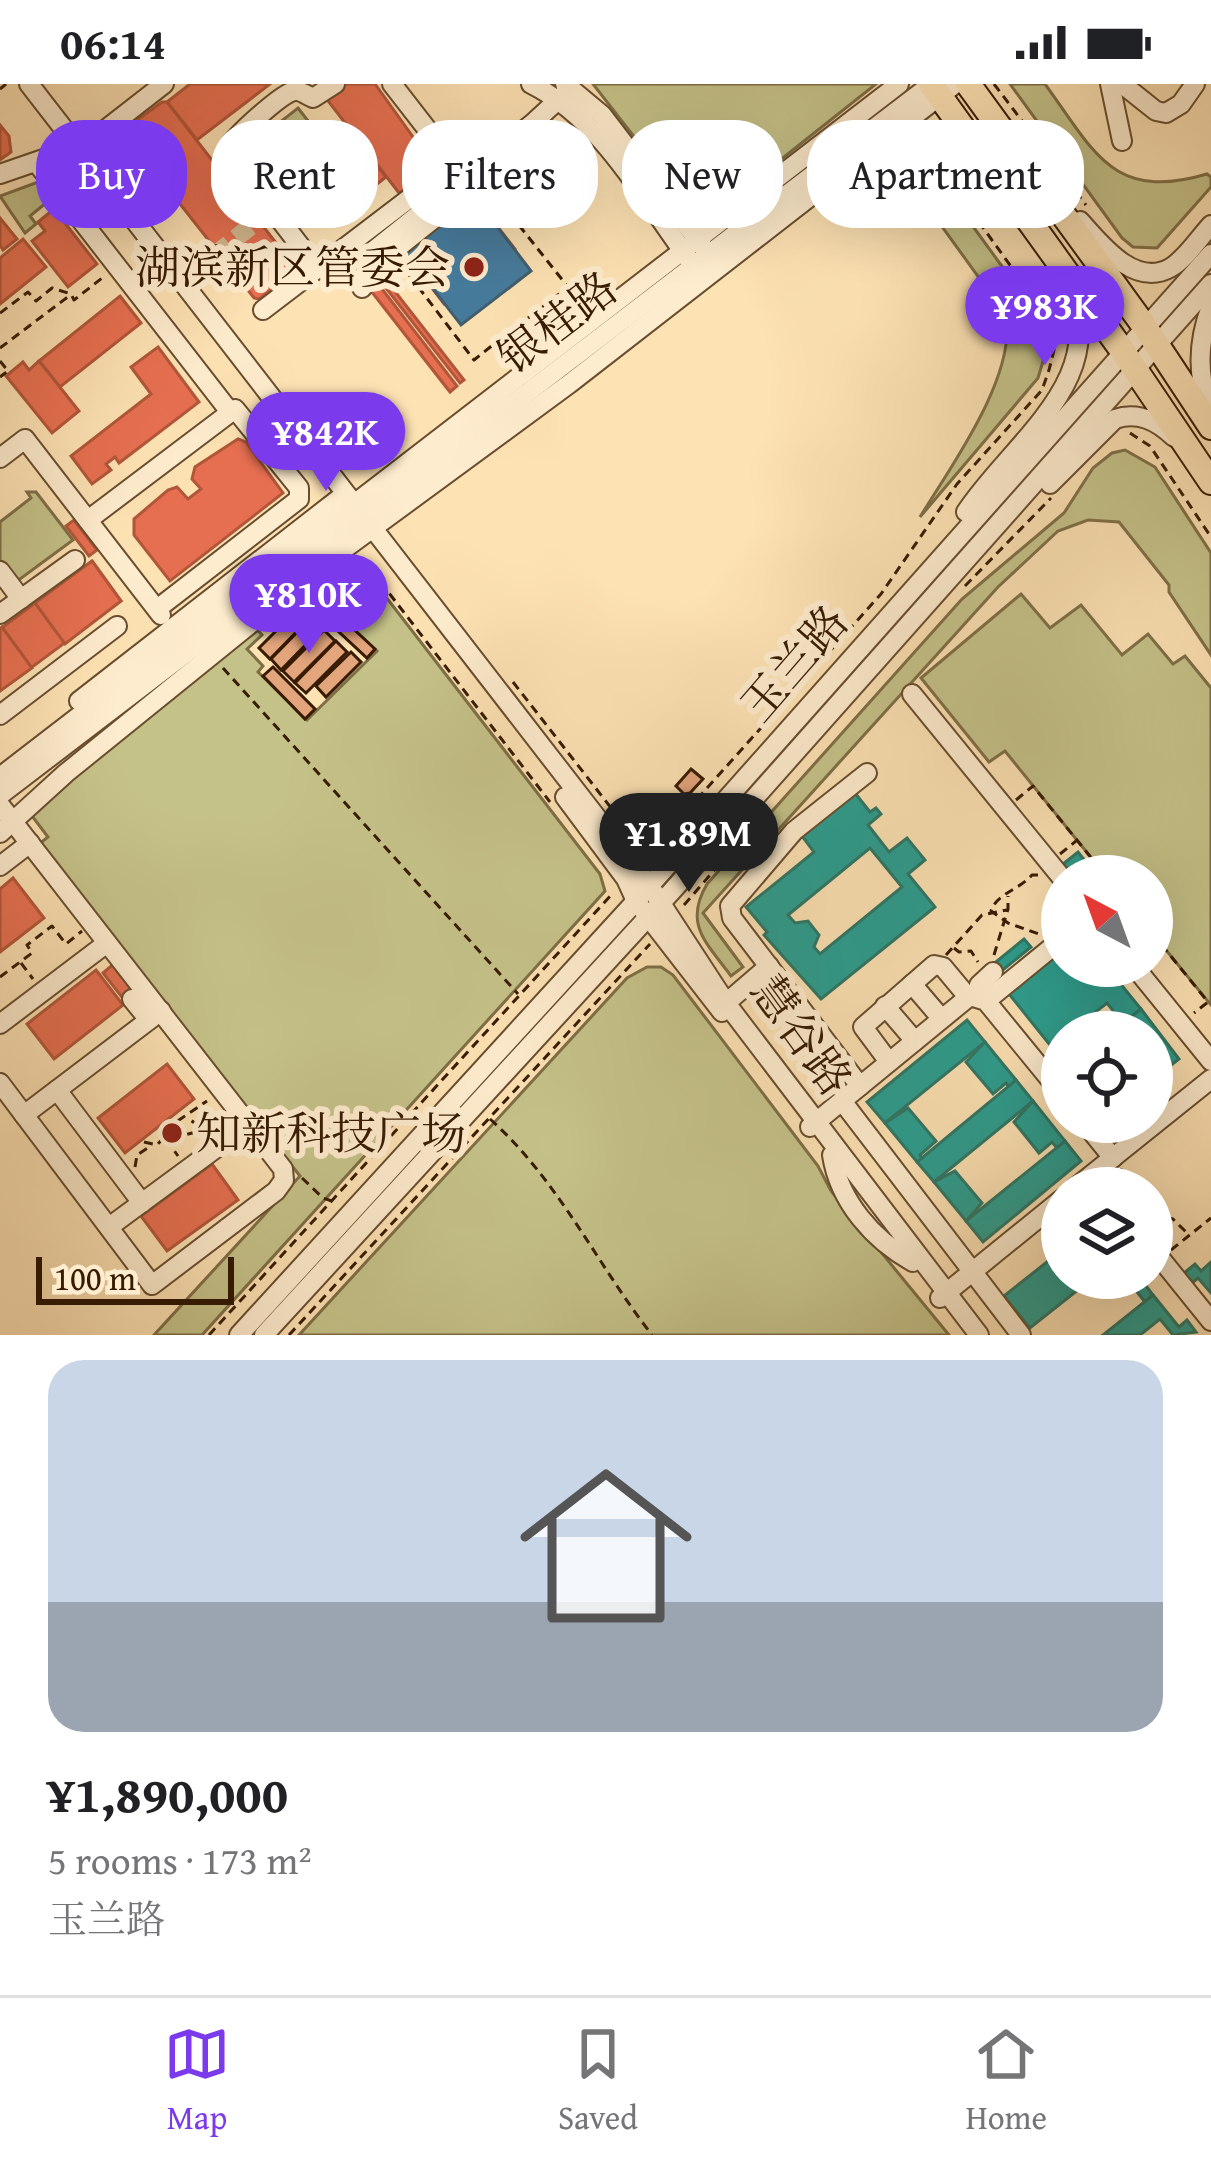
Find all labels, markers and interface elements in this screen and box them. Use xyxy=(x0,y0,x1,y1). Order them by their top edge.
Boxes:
text: 06:14 xyxy=(60,10,166,75)
chip: Buy xyxy=(36,120,187,228)
chip: Rent xyxy=(211,120,378,228)
chip: Filters xyxy=(402,120,598,228)
chip: New xyxy=(622,120,783,228)
chip: Apartment xyxy=(807,120,1084,228)
place label: 湖滨新区管委会 xyxy=(135,234,450,299)
marker: 湖滨新区管委会 xyxy=(461,254,487,280)
street label: 银桂路 xyxy=(483,255,630,388)
pin: ¥983K xyxy=(961,266,1129,368)
text: ¥983K xyxy=(992,276,1098,333)
pin: ¥842K xyxy=(242,392,410,494)
text: ¥842K xyxy=(273,402,379,459)
pin: ¥810K xyxy=(225,554,393,656)
text: ¥810K xyxy=(256,564,362,621)
street label: 玉兰路 xyxy=(725,590,862,735)
pin: ¥1.89M xyxy=(591,793,787,895)
text: ¥1.89M xyxy=(626,803,752,860)
north arrow xyxy=(1041,855,1173,987)
map controls xyxy=(1041,855,1173,1299)
street label: 慧谷路 xyxy=(736,961,868,1108)
button: locate xyxy=(1041,1011,1173,1143)
place label: 知新科技广场 xyxy=(196,1100,466,1165)
marker: 知新科技广场 xyxy=(159,1120,185,1146)
button: layers xyxy=(1041,1167,1173,1299)
scale bar xyxy=(36,1251,234,1304)
text: 100 m xyxy=(54,1254,136,1302)
icon: home xyxy=(498,1438,714,1654)
text: ¥1,890,000 xyxy=(48,1756,288,1831)
text: 5 rooms · 173 m² xyxy=(48,1831,312,1888)
text: 玉兰路 xyxy=(48,1890,165,1947)
tab: Map xyxy=(164,2021,230,2141)
tab: Saved xyxy=(558,2021,638,2141)
tab: Home xyxy=(966,2021,1047,2141)

